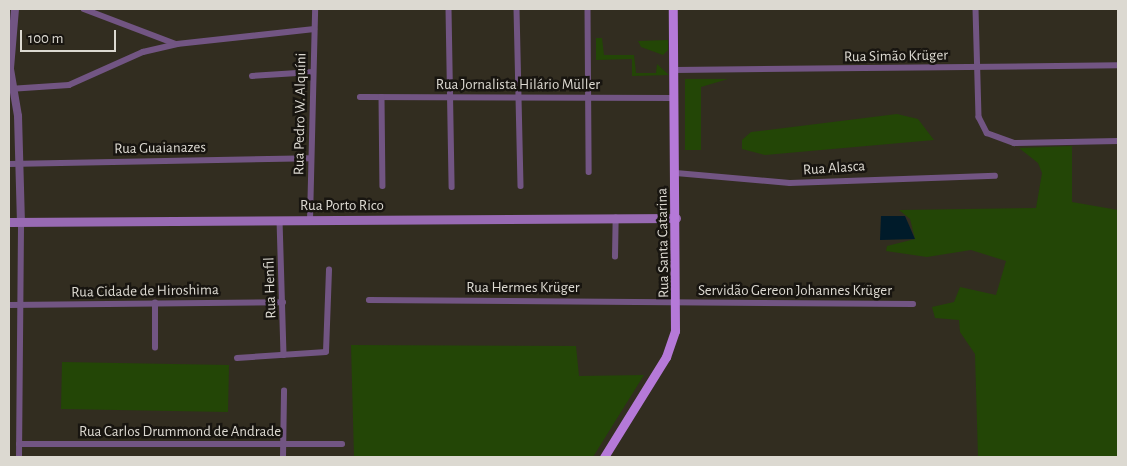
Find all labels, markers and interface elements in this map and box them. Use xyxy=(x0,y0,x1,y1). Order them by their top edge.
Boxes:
scale bar xyxy=(22,20,119,52)
text: 100 m xyxy=(28,31,63,46)
street label: Rua Simão Krüger xyxy=(844,46,948,66)
street label: Rua Pedro W. Alquíni xyxy=(290,53,310,175)
street label: Rua Jornalista Hilário Müller xyxy=(436,76,600,94)
street label: Rua Guaianazes xyxy=(114,138,206,158)
street label: Rua Alasca xyxy=(802,157,866,179)
street label: Rua Santa Catarina xyxy=(653,188,673,298)
street label: Rua Porto Rico xyxy=(300,197,384,215)
street label: Rua Henfil xyxy=(260,257,280,319)
street label: Rua Hermes Krüger xyxy=(466,279,580,297)
street label: Rua Cidade de Hiroshima xyxy=(71,281,219,301)
street label: Servidão Gereon Johannes Krüger xyxy=(698,282,892,300)
street label: Rua Carlos Drummond de Andrade xyxy=(79,423,281,441)

